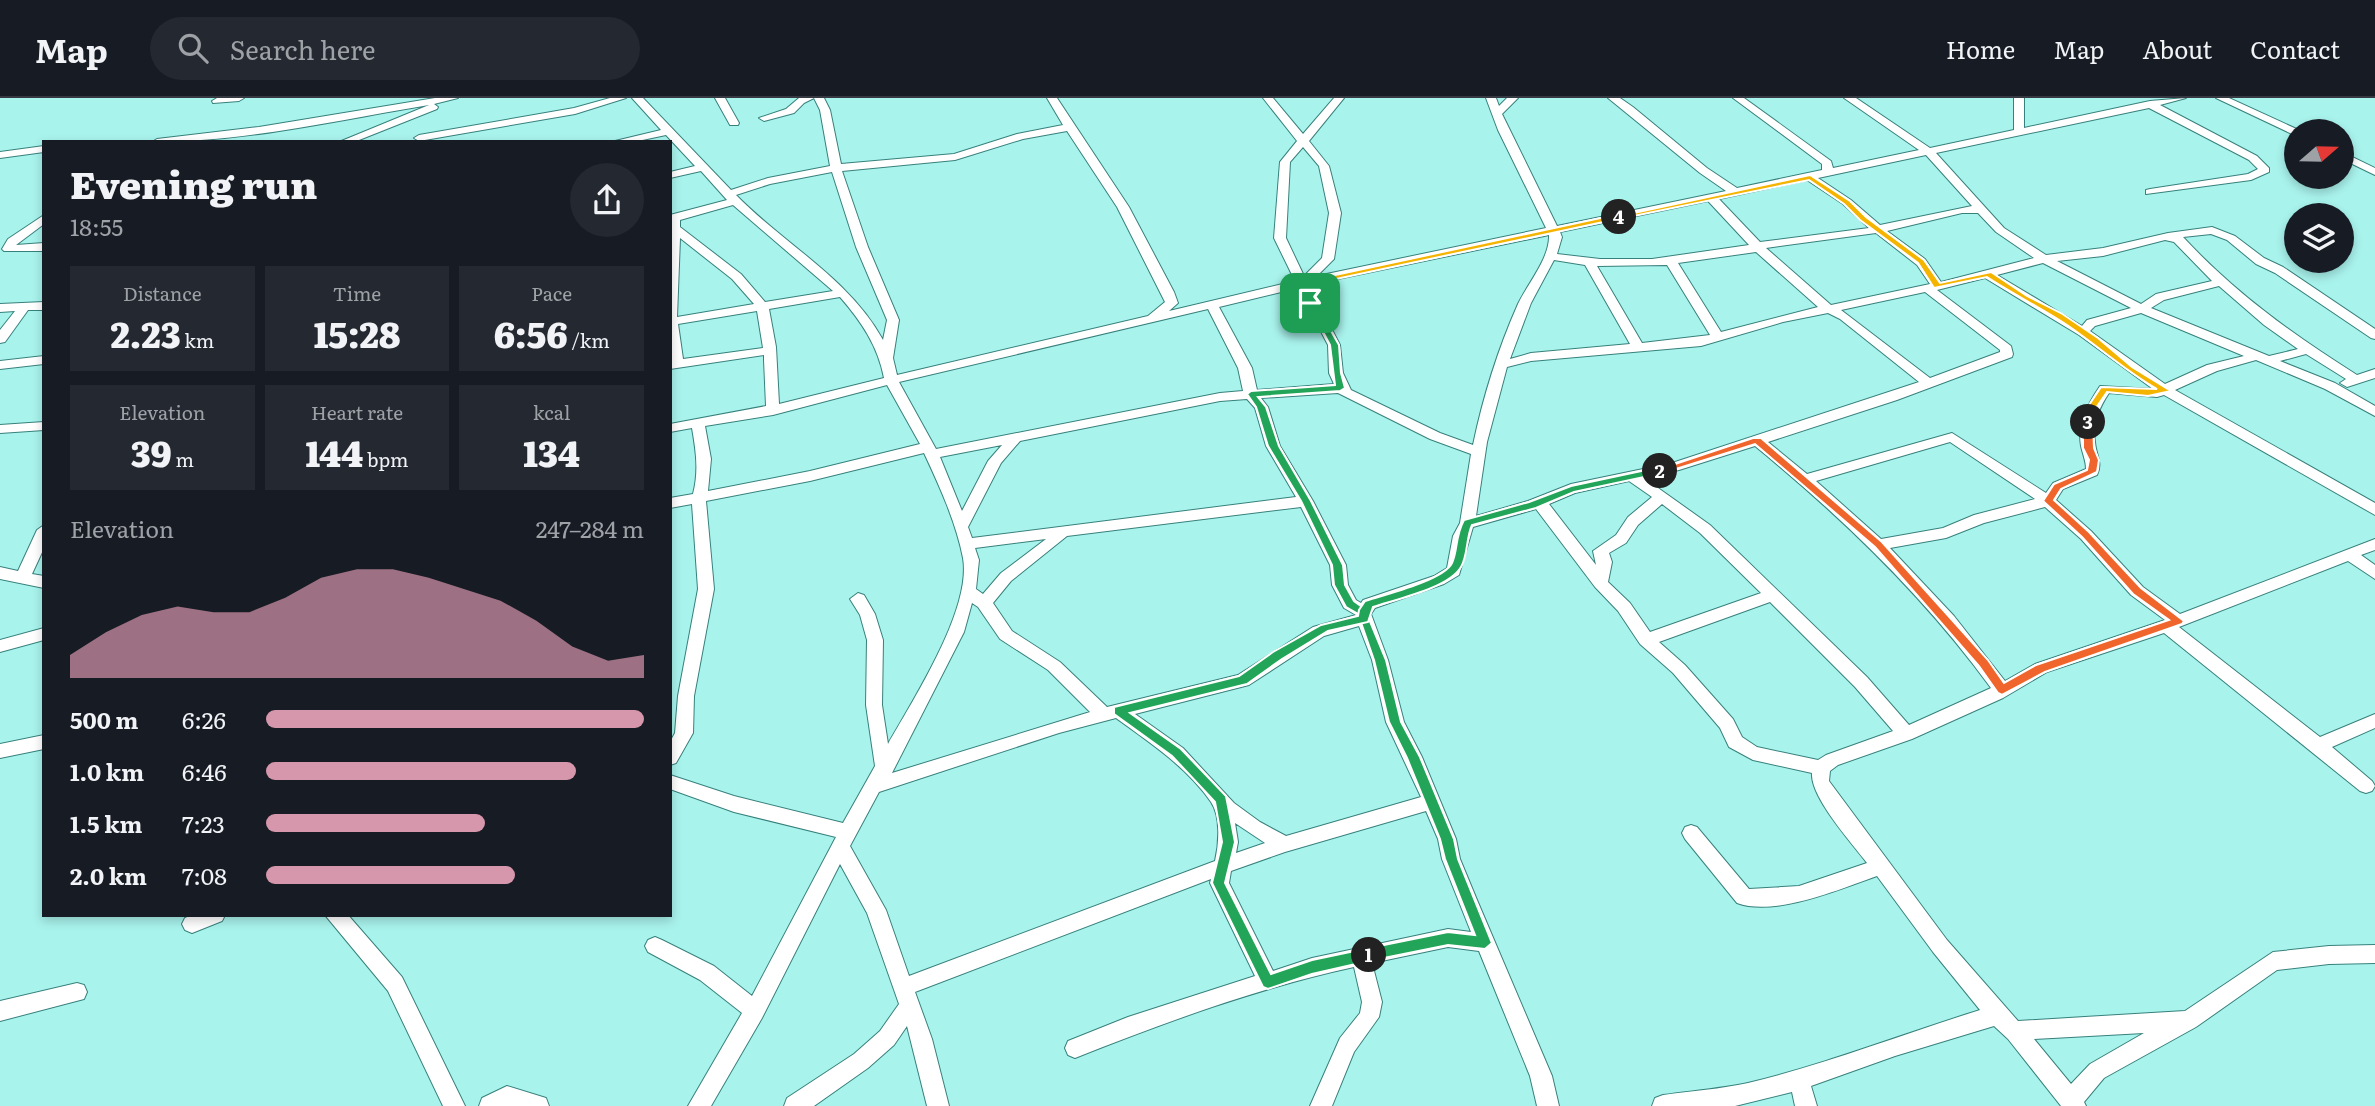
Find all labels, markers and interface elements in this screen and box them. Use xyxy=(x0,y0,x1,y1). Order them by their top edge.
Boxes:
search box xyxy=(150,17,640,80)
text: Map xyxy=(35,24,108,73)
icon: search xyxy=(174,29,212,67)
text: Search here xyxy=(230,29,376,68)
text: Home xyxy=(1946,31,2015,66)
text: Map xyxy=(2053,31,2104,66)
text: About xyxy=(2142,31,2212,66)
text: Contact xyxy=(2250,31,2340,66)
north arrow xyxy=(2284,119,2354,189)
map controls xyxy=(2284,119,2354,273)
text: Evening run xyxy=(70,154,317,211)
button: share xyxy=(570,163,644,237)
pin: 4 xyxy=(1602,200,1636,234)
text: 4 xyxy=(1613,202,1624,230)
button: layers xyxy=(2284,203,2354,273)
text: 18:55 xyxy=(70,209,123,243)
pin xyxy=(1280,273,1340,333)
text: Distance xyxy=(123,279,202,307)
text: Time xyxy=(333,279,381,307)
text: Pace xyxy=(531,279,572,307)
icon: arrive xyxy=(1291,284,1329,322)
text: 2.23 xyxy=(110,307,181,359)
text: 15:28 xyxy=(314,307,400,359)
text: 6:56 xyxy=(494,307,568,359)
text: km xyxy=(181,326,214,354)
text: /km xyxy=(568,326,610,354)
text: Elevation xyxy=(119,398,205,426)
text: Heart rate xyxy=(311,398,403,426)
text: kcal xyxy=(533,398,570,426)
pin: 3 xyxy=(2070,404,2106,440)
text: 3 xyxy=(2082,407,2093,435)
text: 39 xyxy=(131,426,172,478)
text: 144 xyxy=(306,426,363,478)
text: 134 xyxy=(523,426,580,478)
text: m xyxy=(172,445,194,473)
text: bpm xyxy=(363,445,408,473)
pin: 2 xyxy=(1642,454,1678,488)
text: 2 xyxy=(1654,456,1665,484)
text: Elevation xyxy=(70,511,174,545)
text: 247–284 m xyxy=(536,511,644,545)
text: 500 m xyxy=(70,702,138,736)
text: 6:26 xyxy=(182,702,226,736)
text: 1.0 km xyxy=(70,754,144,788)
text: 6:46 xyxy=(182,754,227,788)
text: 1.5 km xyxy=(70,806,143,840)
text: 7:23 xyxy=(182,806,225,840)
text: 2.0 km xyxy=(70,858,147,892)
text: 7:08 xyxy=(182,858,227,892)
pin: 1 xyxy=(1352,938,1386,972)
text: 1 xyxy=(1365,940,1372,968)

